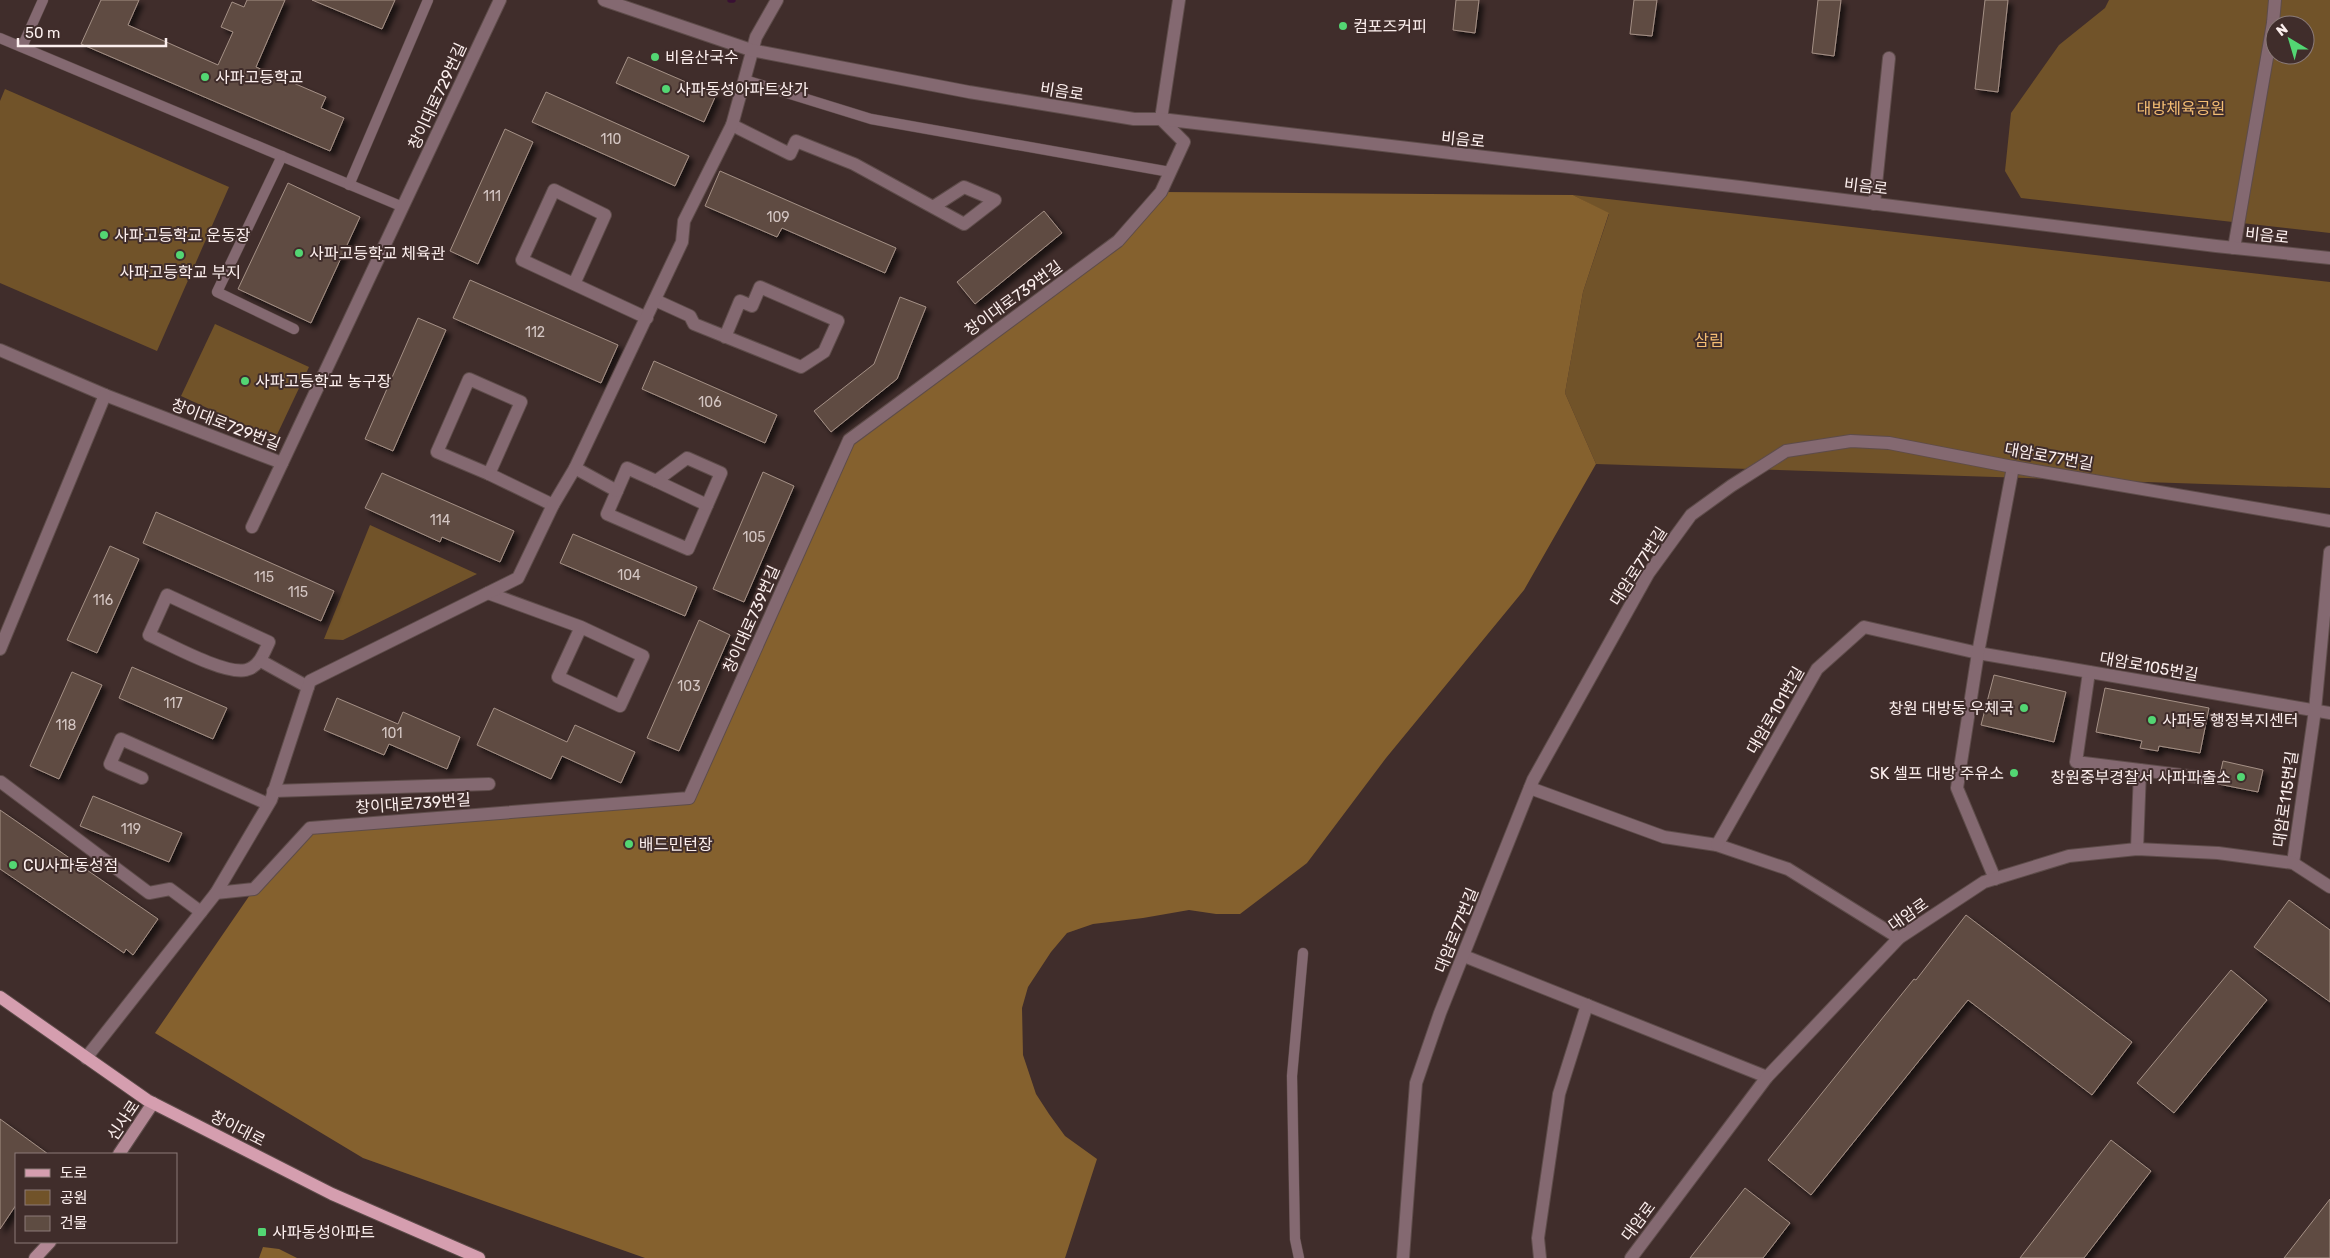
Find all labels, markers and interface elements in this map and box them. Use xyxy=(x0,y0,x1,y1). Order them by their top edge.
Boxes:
scale bar xyxy=(18,15,165,47)
north arrow xyxy=(2265,15,2315,65)
place label: 컴포즈커피 xyxy=(1353,17,1427,36)
marker: 컴포즈커피 xyxy=(1337,20,1349,32)
text: N xyxy=(2273,20,2292,40)
text: 50 m xyxy=(25,24,60,42)
street label: 창이대로729번길 xyxy=(404,40,470,153)
place label: 비음산국수 xyxy=(665,48,739,67)
marker: 비음산국수 xyxy=(649,51,661,63)
place label: 사파고등학교 xyxy=(215,68,303,87)
marker: 사파고등학교 xyxy=(199,71,211,83)
street label: 비음로 xyxy=(1039,79,1085,104)
place label: 사파동성아파트상가 xyxy=(676,80,809,99)
marker: 사파동성아파트상가 xyxy=(660,83,672,95)
park label: 대방체육공원 xyxy=(2137,99,2225,118)
street label: 비음로 xyxy=(1440,128,1486,151)
house number: 110 xyxy=(601,131,622,148)
street label: 비음로 xyxy=(1843,174,1889,199)
house number: 111 xyxy=(483,188,501,205)
house number: 109 xyxy=(766,209,790,226)
street label: 비음로 xyxy=(2244,224,2290,247)
place label: 사파고등학교 운동장 xyxy=(114,226,251,245)
marker: 사파고등학교 운동장 xyxy=(98,229,110,241)
place label: 사파고등학교 체육관 xyxy=(309,244,446,263)
marker: 사파고등학교 체육관 xyxy=(293,247,305,259)
marker: 사파고등학교 부지 xyxy=(174,249,186,261)
street label: 창이대로739번길 xyxy=(961,257,1066,340)
place label: 사파고등학교 부지 xyxy=(119,263,241,282)
house number: 112 xyxy=(525,324,545,341)
park label: 삼림 xyxy=(1694,331,1724,350)
place label: 사파고등학교 농구장 xyxy=(255,372,392,391)
marker: 사파고등학교 농구장 xyxy=(239,375,251,387)
house number: 106 xyxy=(698,394,722,411)
street label: 창이대로729번길 xyxy=(169,395,283,454)
street label: 대암로77번길 xyxy=(2003,439,2095,474)
house number: 114 xyxy=(430,512,451,529)
street label: 대암로77번길 xyxy=(1606,523,1671,609)
house number: 105 xyxy=(742,529,766,546)
street label: 창이대로739번길 xyxy=(719,563,784,676)
house number: 104 xyxy=(617,567,641,584)
house number: 115 xyxy=(254,569,274,586)
house number: 115 xyxy=(288,584,308,601)
house number: 116 xyxy=(93,592,113,609)
street label: 대암로105번길 xyxy=(2098,648,2200,685)
street label: 대암로101번길 xyxy=(1743,663,1808,757)
house number: 103 xyxy=(677,678,701,695)
house number: 117 xyxy=(163,695,183,712)
place label: 창원 대방동 우체국 xyxy=(1888,699,2014,718)
marker: 창원 대방동 우체국 xyxy=(2018,702,2030,714)
place label: 사파동 행정복지센터 xyxy=(2162,711,2298,730)
marker: 사파동 행정복지센터 xyxy=(2146,714,2158,726)
house number: 118 xyxy=(56,717,77,734)
house number: 101 xyxy=(382,725,402,742)
street label: 대암로115번길 xyxy=(2269,750,2302,848)
place label: SK 셀프 대방 주유소 xyxy=(1870,764,2004,783)
marker: SK 셀프 대방 주유소 xyxy=(2008,767,2020,779)
place label: 창원중부경찰서 사파파출소 xyxy=(2050,768,2231,787)
marker: 창원중부경찰서 사파파출소 xyxy=(2235,771,2247,783)
street label: 창이대로739번길 xyxy=(355,790,471,817)
house number: 119 xyxy=(121,821,141,838)
place label: 배드민턴장 xyxy=(639,835,713,854)
marker: 배드민턴장 xyxy=(623,838,635,850)
place label: CU사파동성점 xyxy=(23,856,118,875)
marker: CU사파동성점 xyxy=(7,859,19,871)
street label: 대암로77번길 xyxy=(1431,885,1482,975)
street label: 대암로 xyxy=(1885,894,1932,935)
street label: 신사로 xyxy=(103,1096,144,1144)
street label: 창이대로 xyxy=(207,1107,269,1150)
legend xyxy=(15,1153,178,1243)
text: 도로 xyxy=(60,1164,88,1182)
text: 공원 xyxy=(60,1189,88,1207)
street label: 대암로 xyxy=(1618,1198,1659,1245)
text: 건물 xyxy=(60,1214,88,1232)
place label: 사파동성아파트 xyxy=(272,1223,375,1242)
marker: 사파동성아파트 xyxy=(256,1226,268,1238)

